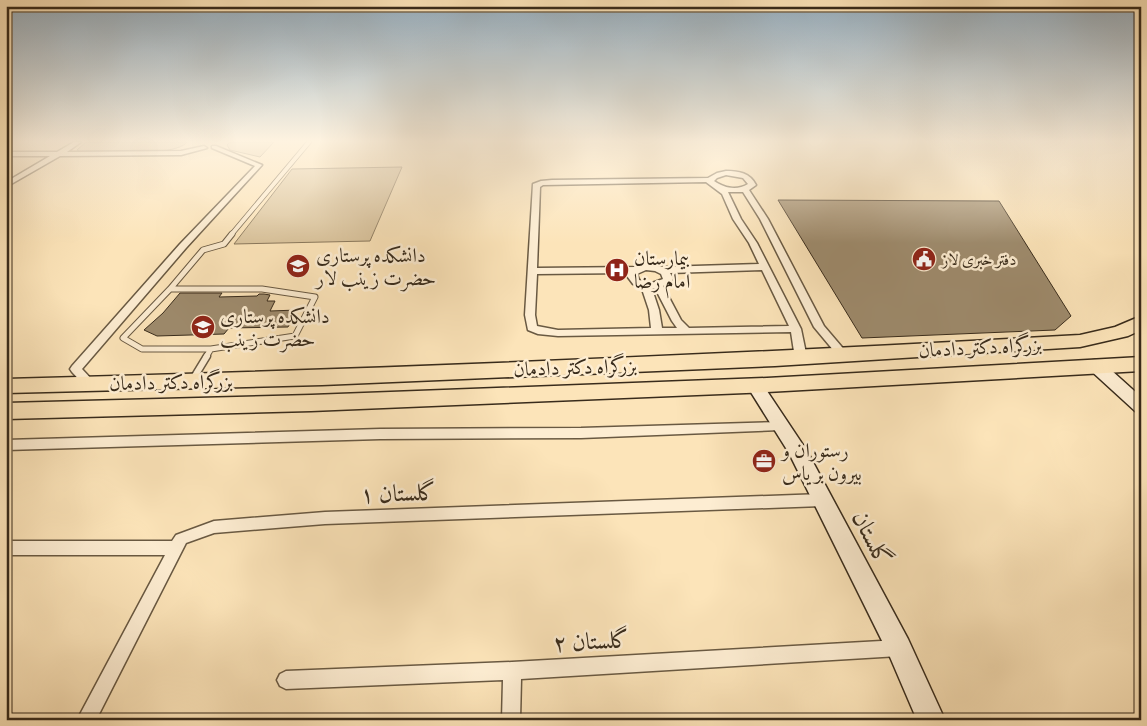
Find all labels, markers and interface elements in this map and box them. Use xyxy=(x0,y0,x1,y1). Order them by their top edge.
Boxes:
place label: دانشکده پرستاری حضرت زینب لار xyxy=(314,242,436,292)
place label: بیمارستان امام رضا xyxy=(634,245,690,299)
public building icon: دفتر خبری لاز xyxy=(911,246,937,272)
place label: دفتر خبری لاز xyxy=(940,249,1016,271)
school or university icon: دانشکده پرستاری حضرت زینب لار xyxy=(285,253,311,279)
hospital icon: بیمارستان امام رضا xyxy=(604,257,630,283)
place label: دانشکده پرستاری حضرت زینب xyxy=(220,303,330,353)
school or university icon: دانشکده پرستاری حضرت زینب xyxy=(190,314,216,340)
street label: بزرگراه دکتر دادمان xyxy=(918,331,1043,364)
street label: بزرگراه دکتر دادمان xyxy=(513,352,638,383)
street label: بزرگراه دکتر دادمان xyxy=(109,368,233,397)
place label: رستوران و بیرون بر یاس xyxy=(780,437,862,487)
office icon: رستوران و بیرون بر یاس xyxy=(751,448,777,474)
street label: گلستان ۱ xyxy=(359,476,437,510)
street label: گلستان xyxy=(845,505,899,571)
street label: گلستان ۲ xyxy=(552,623,630,659)

